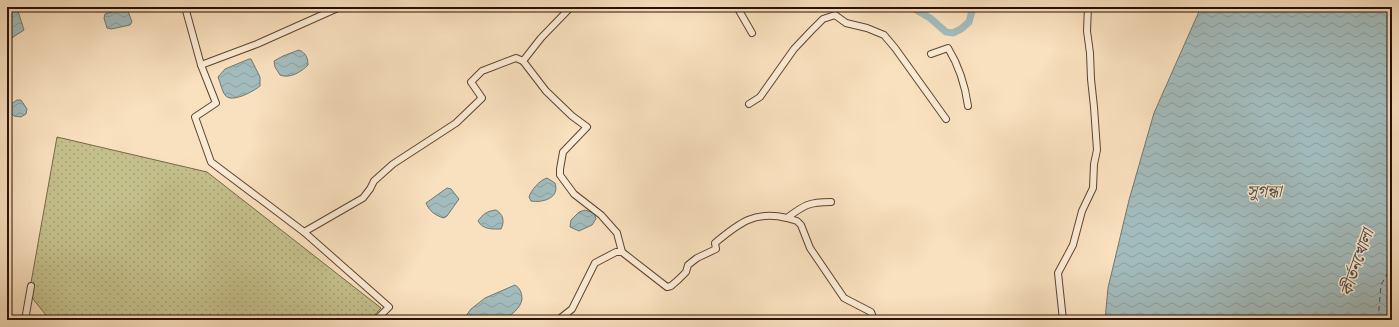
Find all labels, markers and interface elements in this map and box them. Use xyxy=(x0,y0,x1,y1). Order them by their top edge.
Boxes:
water label: সুগন্ধা xyxy=(1247,181,1284,204)
water label: কীর্তনখোলা xyxy=(1336,224,1381,300)

